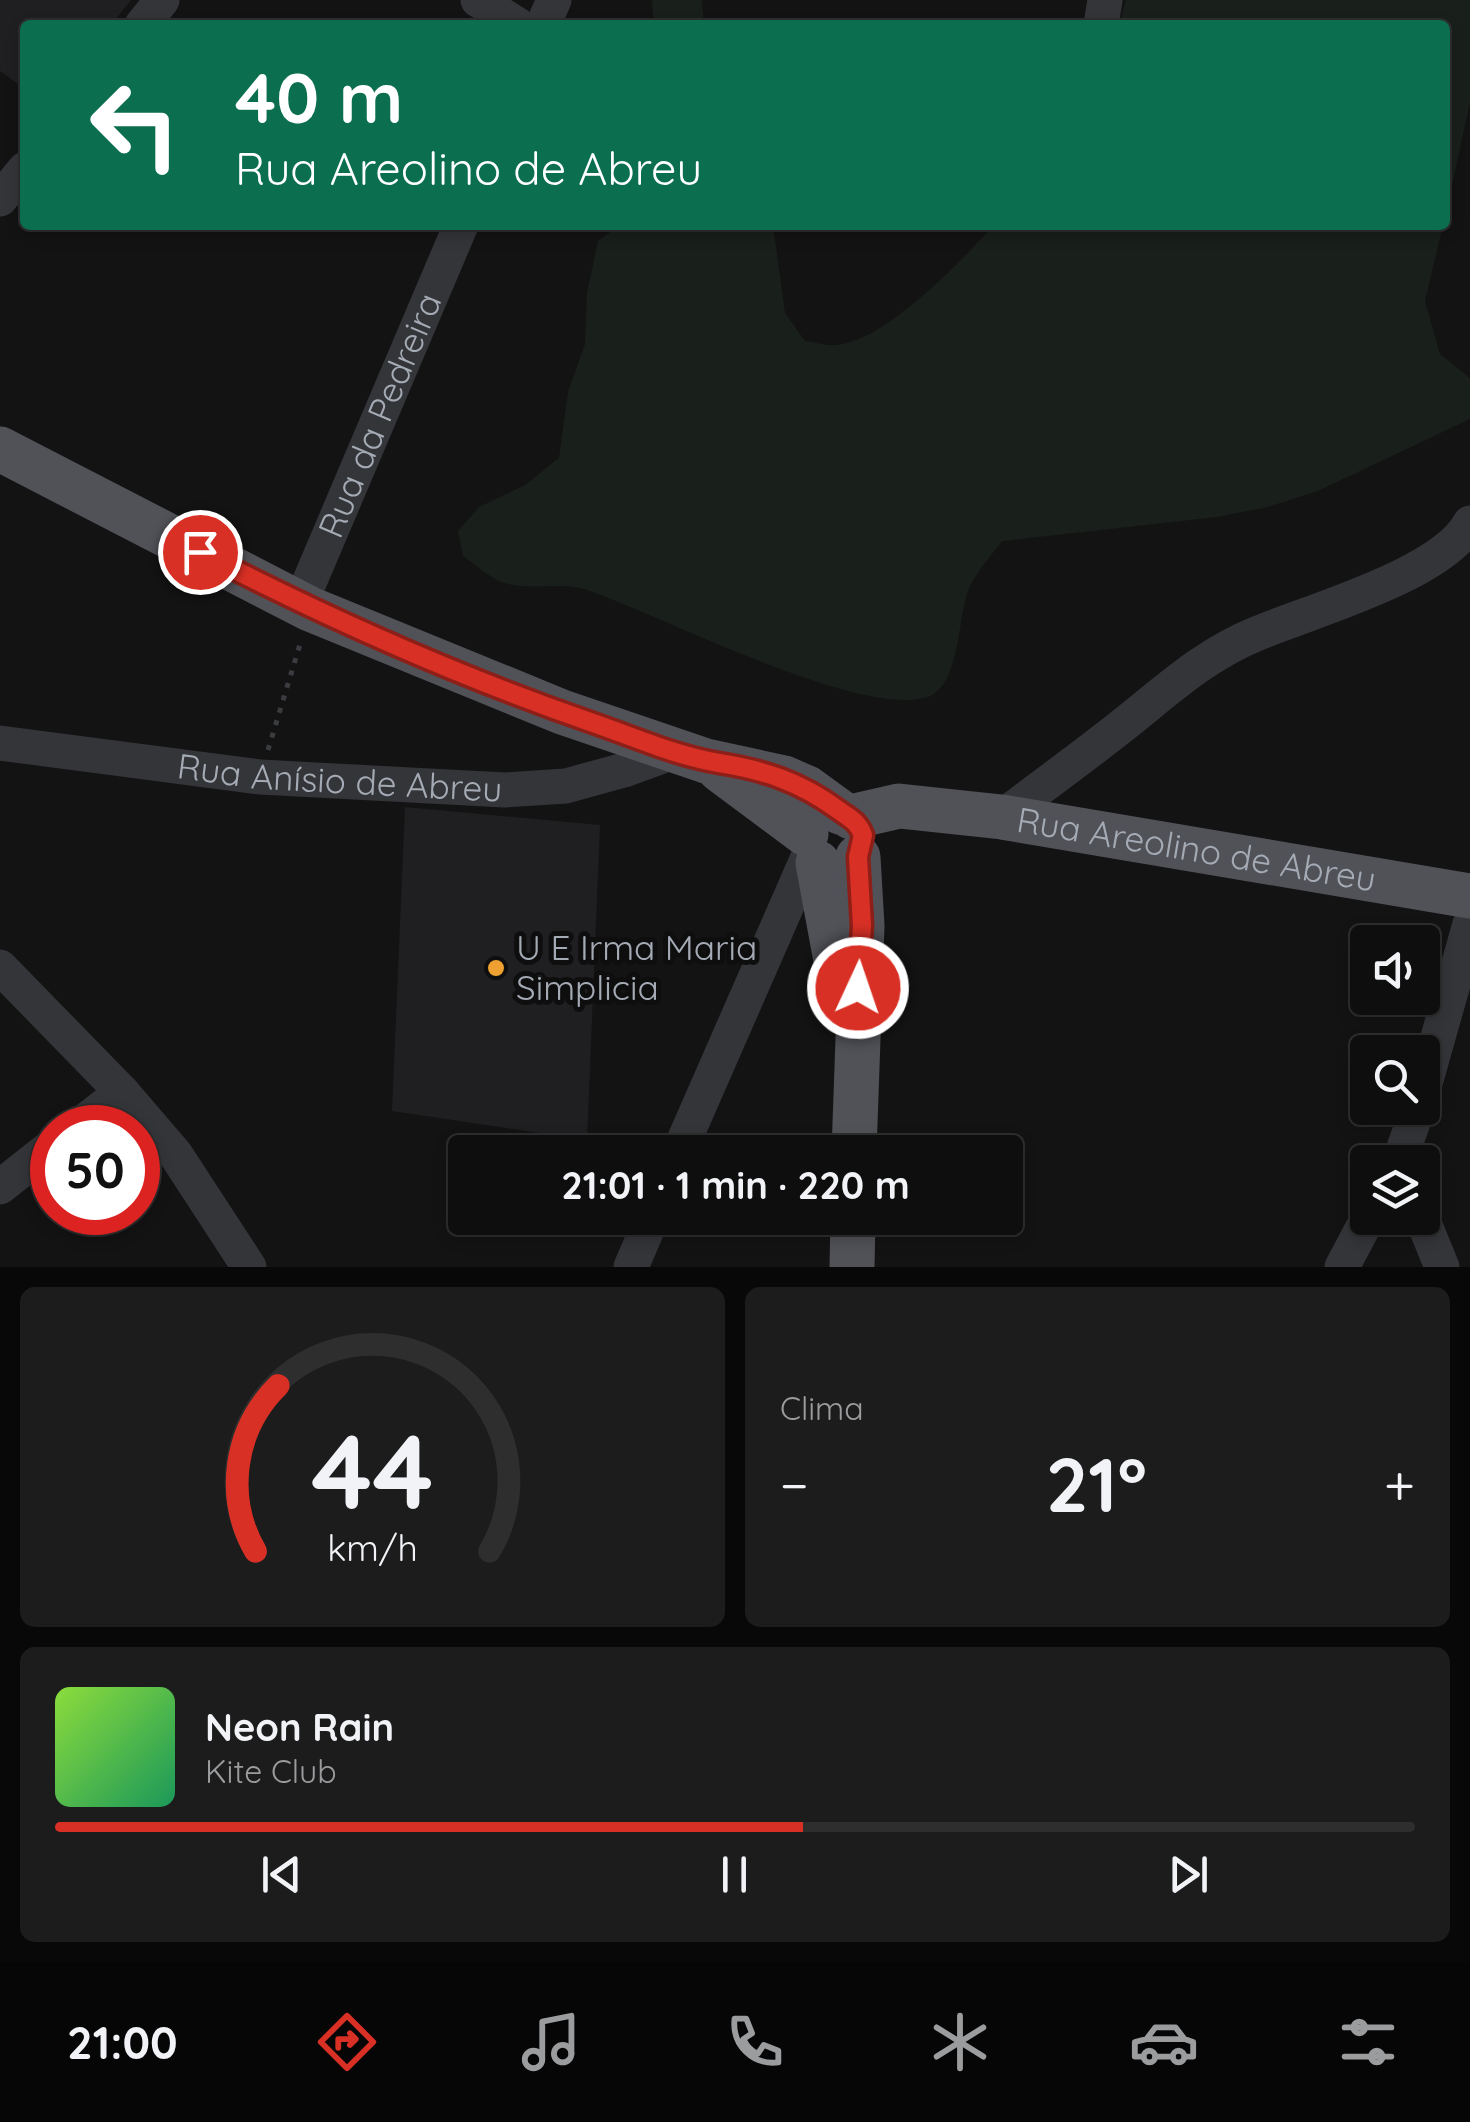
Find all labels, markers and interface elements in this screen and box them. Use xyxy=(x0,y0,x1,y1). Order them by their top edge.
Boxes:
text: 40 m xyxy=(235,53,403,141)
icon: left xyxy=(70,60,200,190)
text: Rua Areolino de Abreu xyxy=(235,140,702,196)
street label: Rua da Pedreira xyxy=(308,286,451,544)
pin xyxy=(158,510,243,595)
icon: arrive xyxy=(173,525,228,580)
street label: Rua Anísio de Abreu xyxy=(175,743,504,811)
street label: Rua Areolino de Abreu xyxy=(1014,797,1379,901)
place label: U E Irma Maria Simplicia xyxy=(516,925,757,1009)
map controls xyxy=(1350,925,1440,1235)
button: sound xyxy=(1350,925,1440,1015)
position arrow xyxy=(806,936,910,1040)
marker: U E Irma Maria Simplicia xyxy=(485,957,507,979)
button: search xyxy=(1350,1035,1440,1125)
speed limit sign: 50 xyxy=(30,1105,160,1235)
button: layers xyxy=(1350,1145,1440,1235)
text: 21:01 · 1 min · 220 m xyxy=(561,1161,910,1209)
text: Clima xyxy=(780,1388,864,1428)
text: 44 xyxy=(311,1405,434,1535)
text: 21° xyxy=(1046,1437,1147,1531)
text: − xyxy=(780,1450,809,1519)
text: + xyxy=(1384,1450,1415,1519)
text: km/h xyxy=(327,1525,418,1570)
text: Neon Rain xyxy=(205,1703,394,1751)
text: Kite Club xyxy=(205,1751,337,1791)
icon: previous xyxy=(254,1847,309,1902)
icon: pause xyxy=(707,1847,762,1902)
icon: next xyxy=(1161,1847,1216,1902)
icon: directions xyxy=(312,2007,382,2077)
icon: music xyxy=(516,2007,586,2077)
icon: phone xyxy=(720,2007,790,2077)
icon: climate xyxy=(925,2007,995,2077)
icon: car xyxy=(1129,2007,1199,2077)
icon: filters xyxy=(1333,2007,1403,2077)
text: 21:00 xyxy=(67,2014,178,2070)

